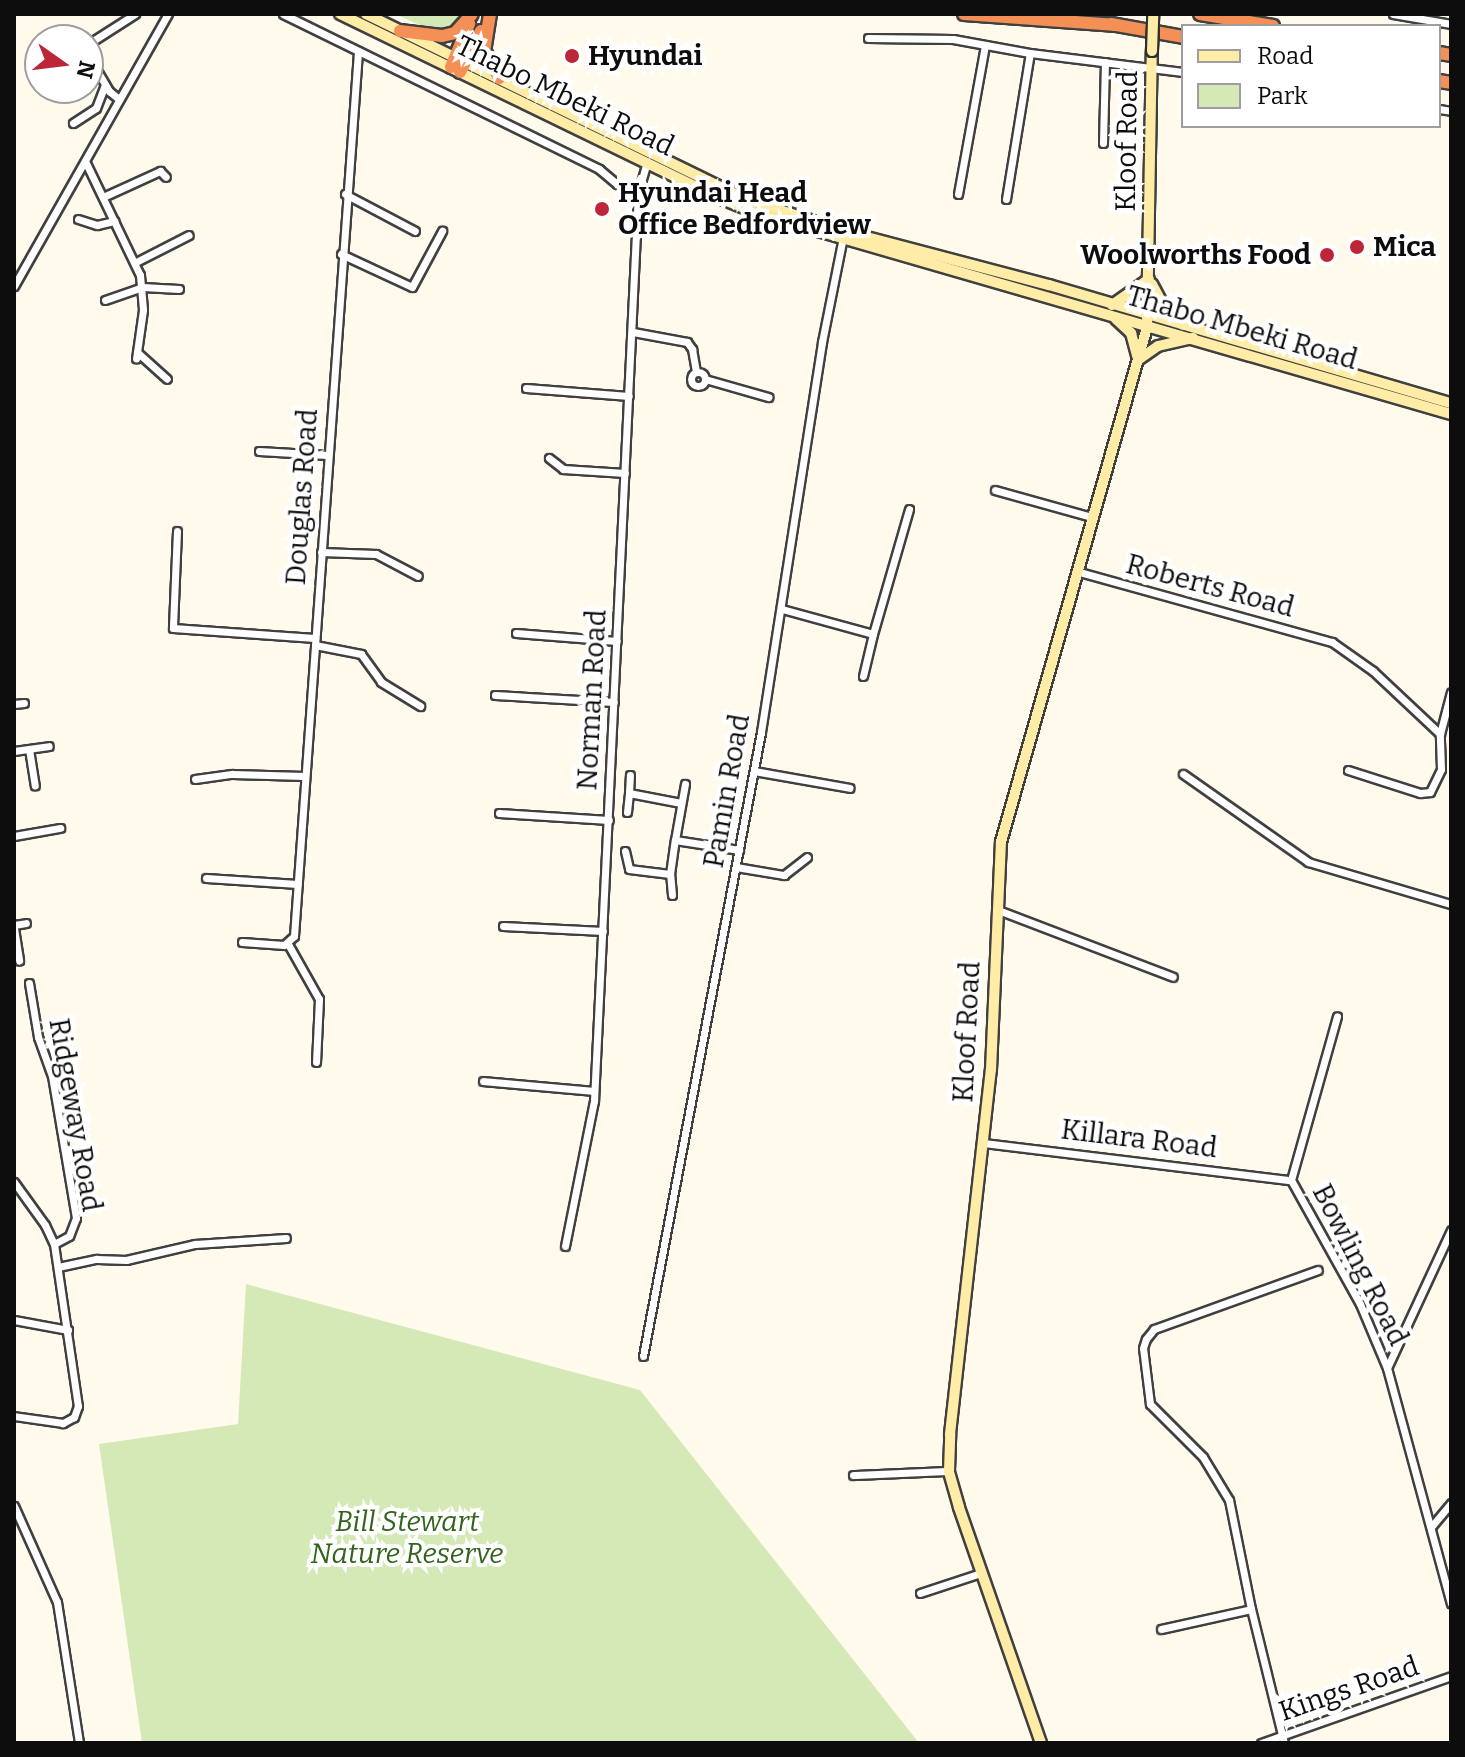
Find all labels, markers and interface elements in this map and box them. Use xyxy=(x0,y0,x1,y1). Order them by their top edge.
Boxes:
north arrow xyxy=(24,24,104,104)
legend xyxy=(1181,24,1441,128)
street label: Thabo Mbeki Road xyxy=(451,29,679,163)
place label: Hyundai xyxy=(588,39,702,73)
text: Road xyxy=(1257,42,1313,70)
marker: Hyundai xyxy=(563,47,581,65)
text: N xyxy=(71,58,101,81)
street label: Kloof Road xyxy=(1109,70,1145,212)
text: Park xyxy=(1257,82,1308,110)
place label: Hyundai Head Office Bedfordview xyxy=(618,176,871,242)
marker: Hyundai Head Office Bedfordview xyxy=(593,200,611,218)
place label: Mica xyxy=(1373,230,1436,264)
place label: Woolworths Food xyxy=(1080,238,1311,272)
marker: Mica xyxy=(1348,238,1366,256)
marker: Woolworths Food xyxy=(1318,246,1336,264)
street label: Thabo Mbeki Road xyxy=(1123,279,1361,377)
street label: Douglas Road xyxy=(279,408,325,586)
street label: Roberts Road xyxy=(1122,547,1298,625)
street label: Norman Road xyxy=(570,609,614,791)
street label: Pamin Road xyxy=(697,712,757,870)
street label: Kloof Road xyxy=(947,961,987,1103)
street label: Ridgeway Road xyxy=(41,1016,109,1214)
street label: Killara Road xyxy=(1059,1113,1219,1165)
street label: Bowling Road xyxy=(1305,1179,1415,1351)
park label: Bill Stewart Nature Reserve xyxy=(311,1505,503,1571)
street label: Kings Road xyxy=(1275,1649,1423,1729)

